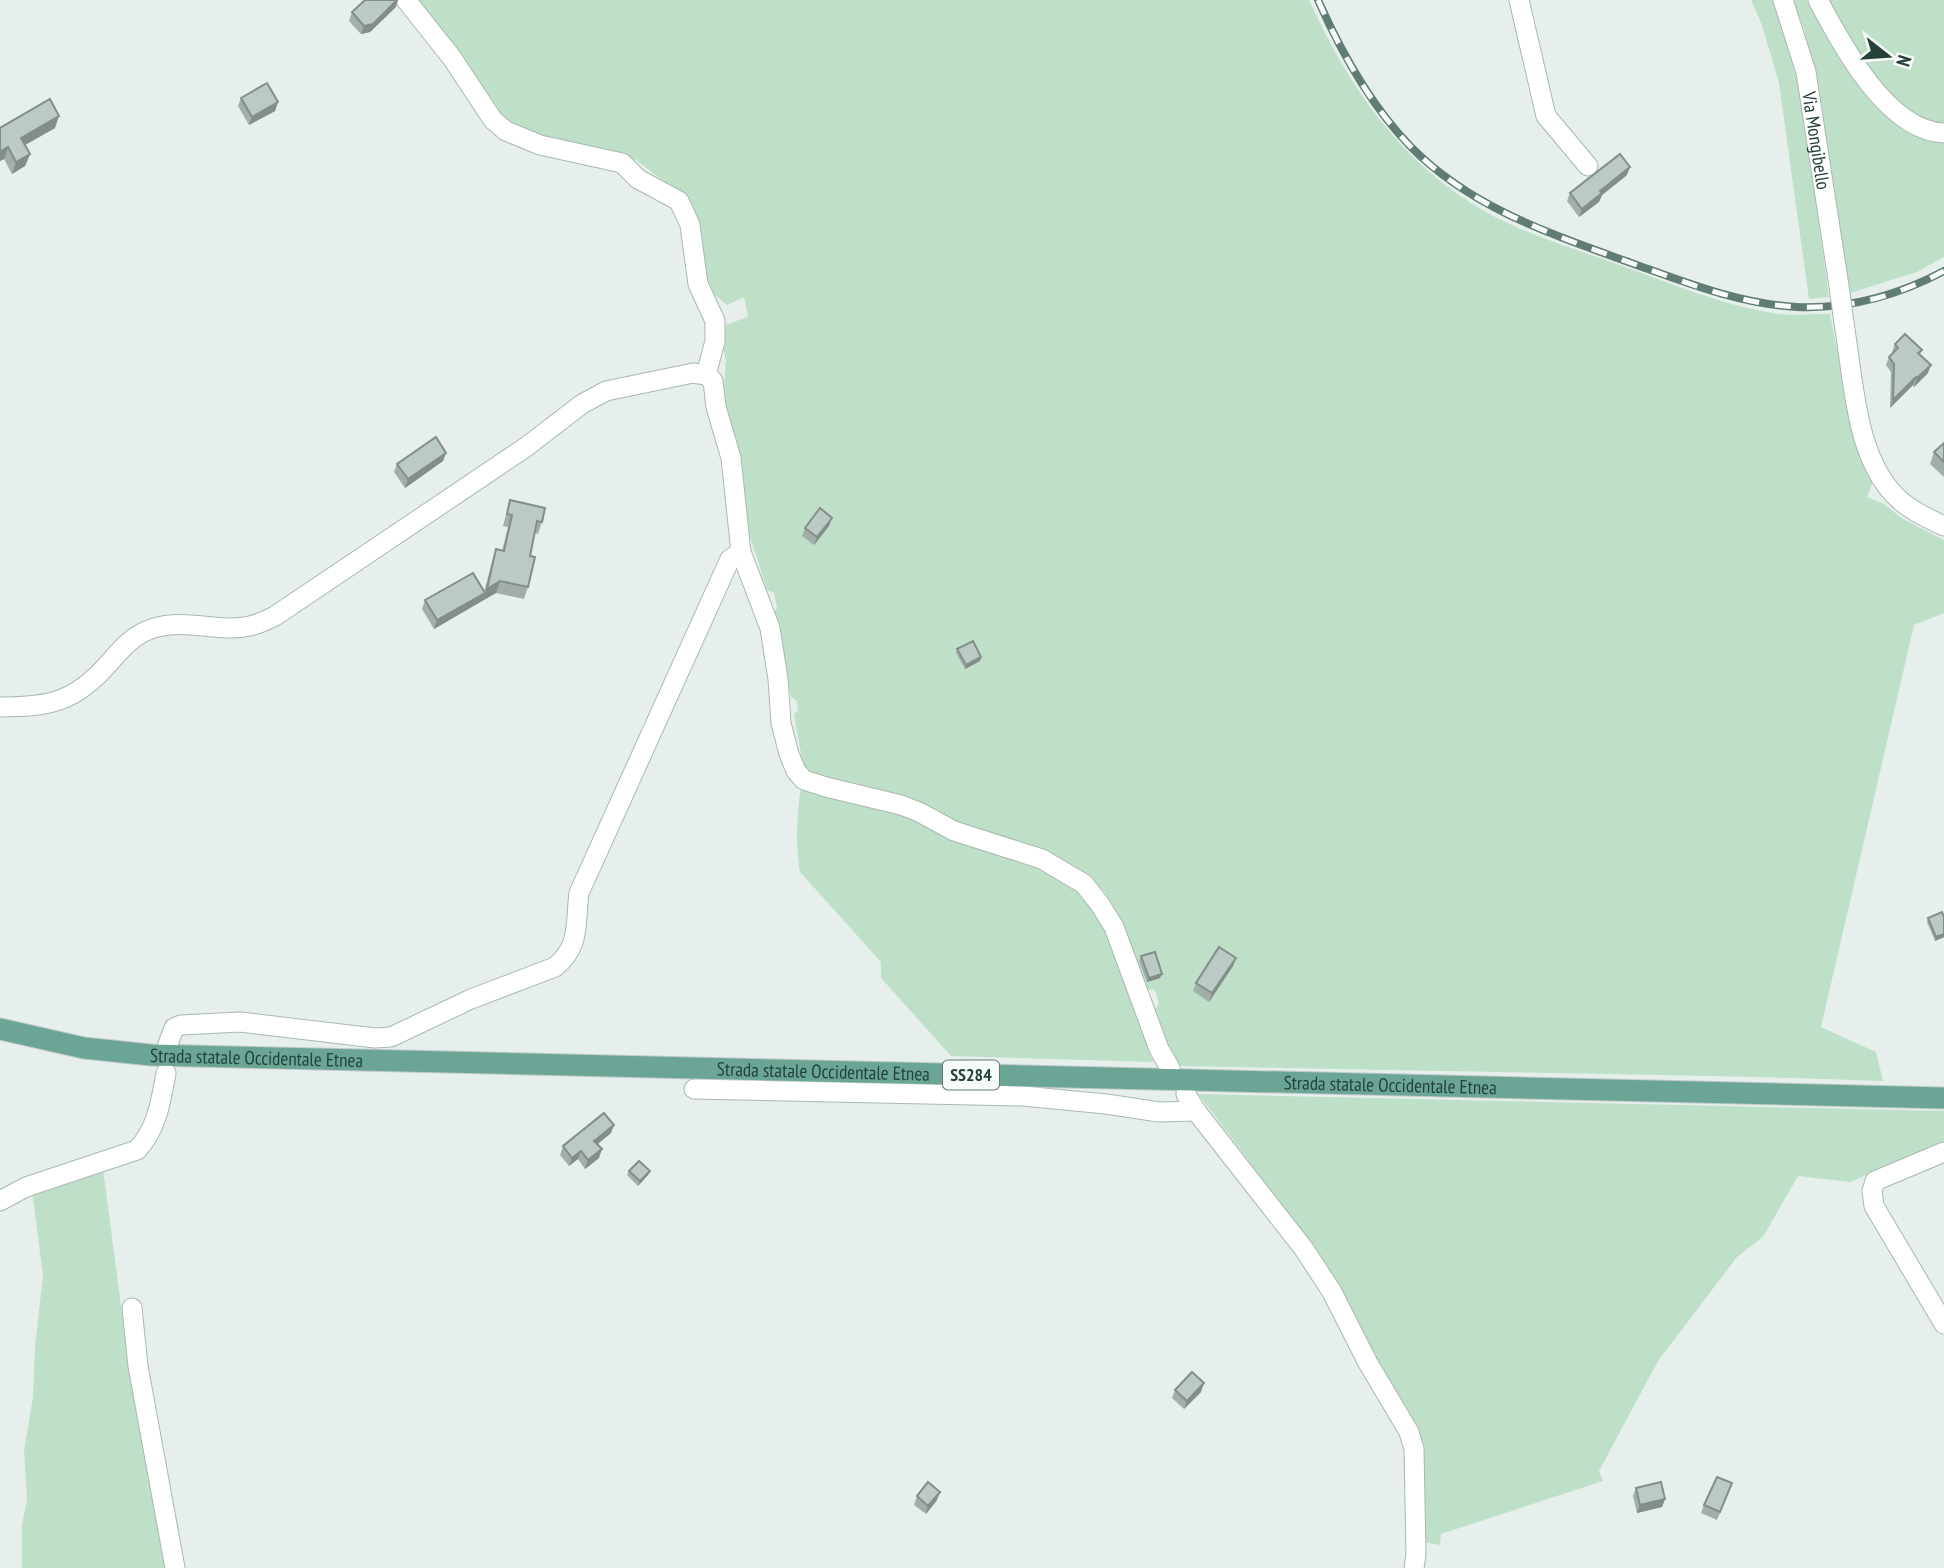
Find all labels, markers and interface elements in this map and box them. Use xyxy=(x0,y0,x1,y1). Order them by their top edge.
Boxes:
north arrow xyxy=(1853,21,1923,91)
text: N xyxy=(1891,53,1917,69)
street label: Via Mongibello xyxy=(1797,89,1836,191)
street label: Strada statale Occidentale Etnea xyxy=(150,1043,363,1072)
street label: Strada statale Occidentale Etnea xyxy=(717,1057,930,1086)
road number: SS284 xyxy=(943,1060,999,1090)
street label: Strada statale Occidentale Etnea xyxy=(1283,1070,1497,1099)

